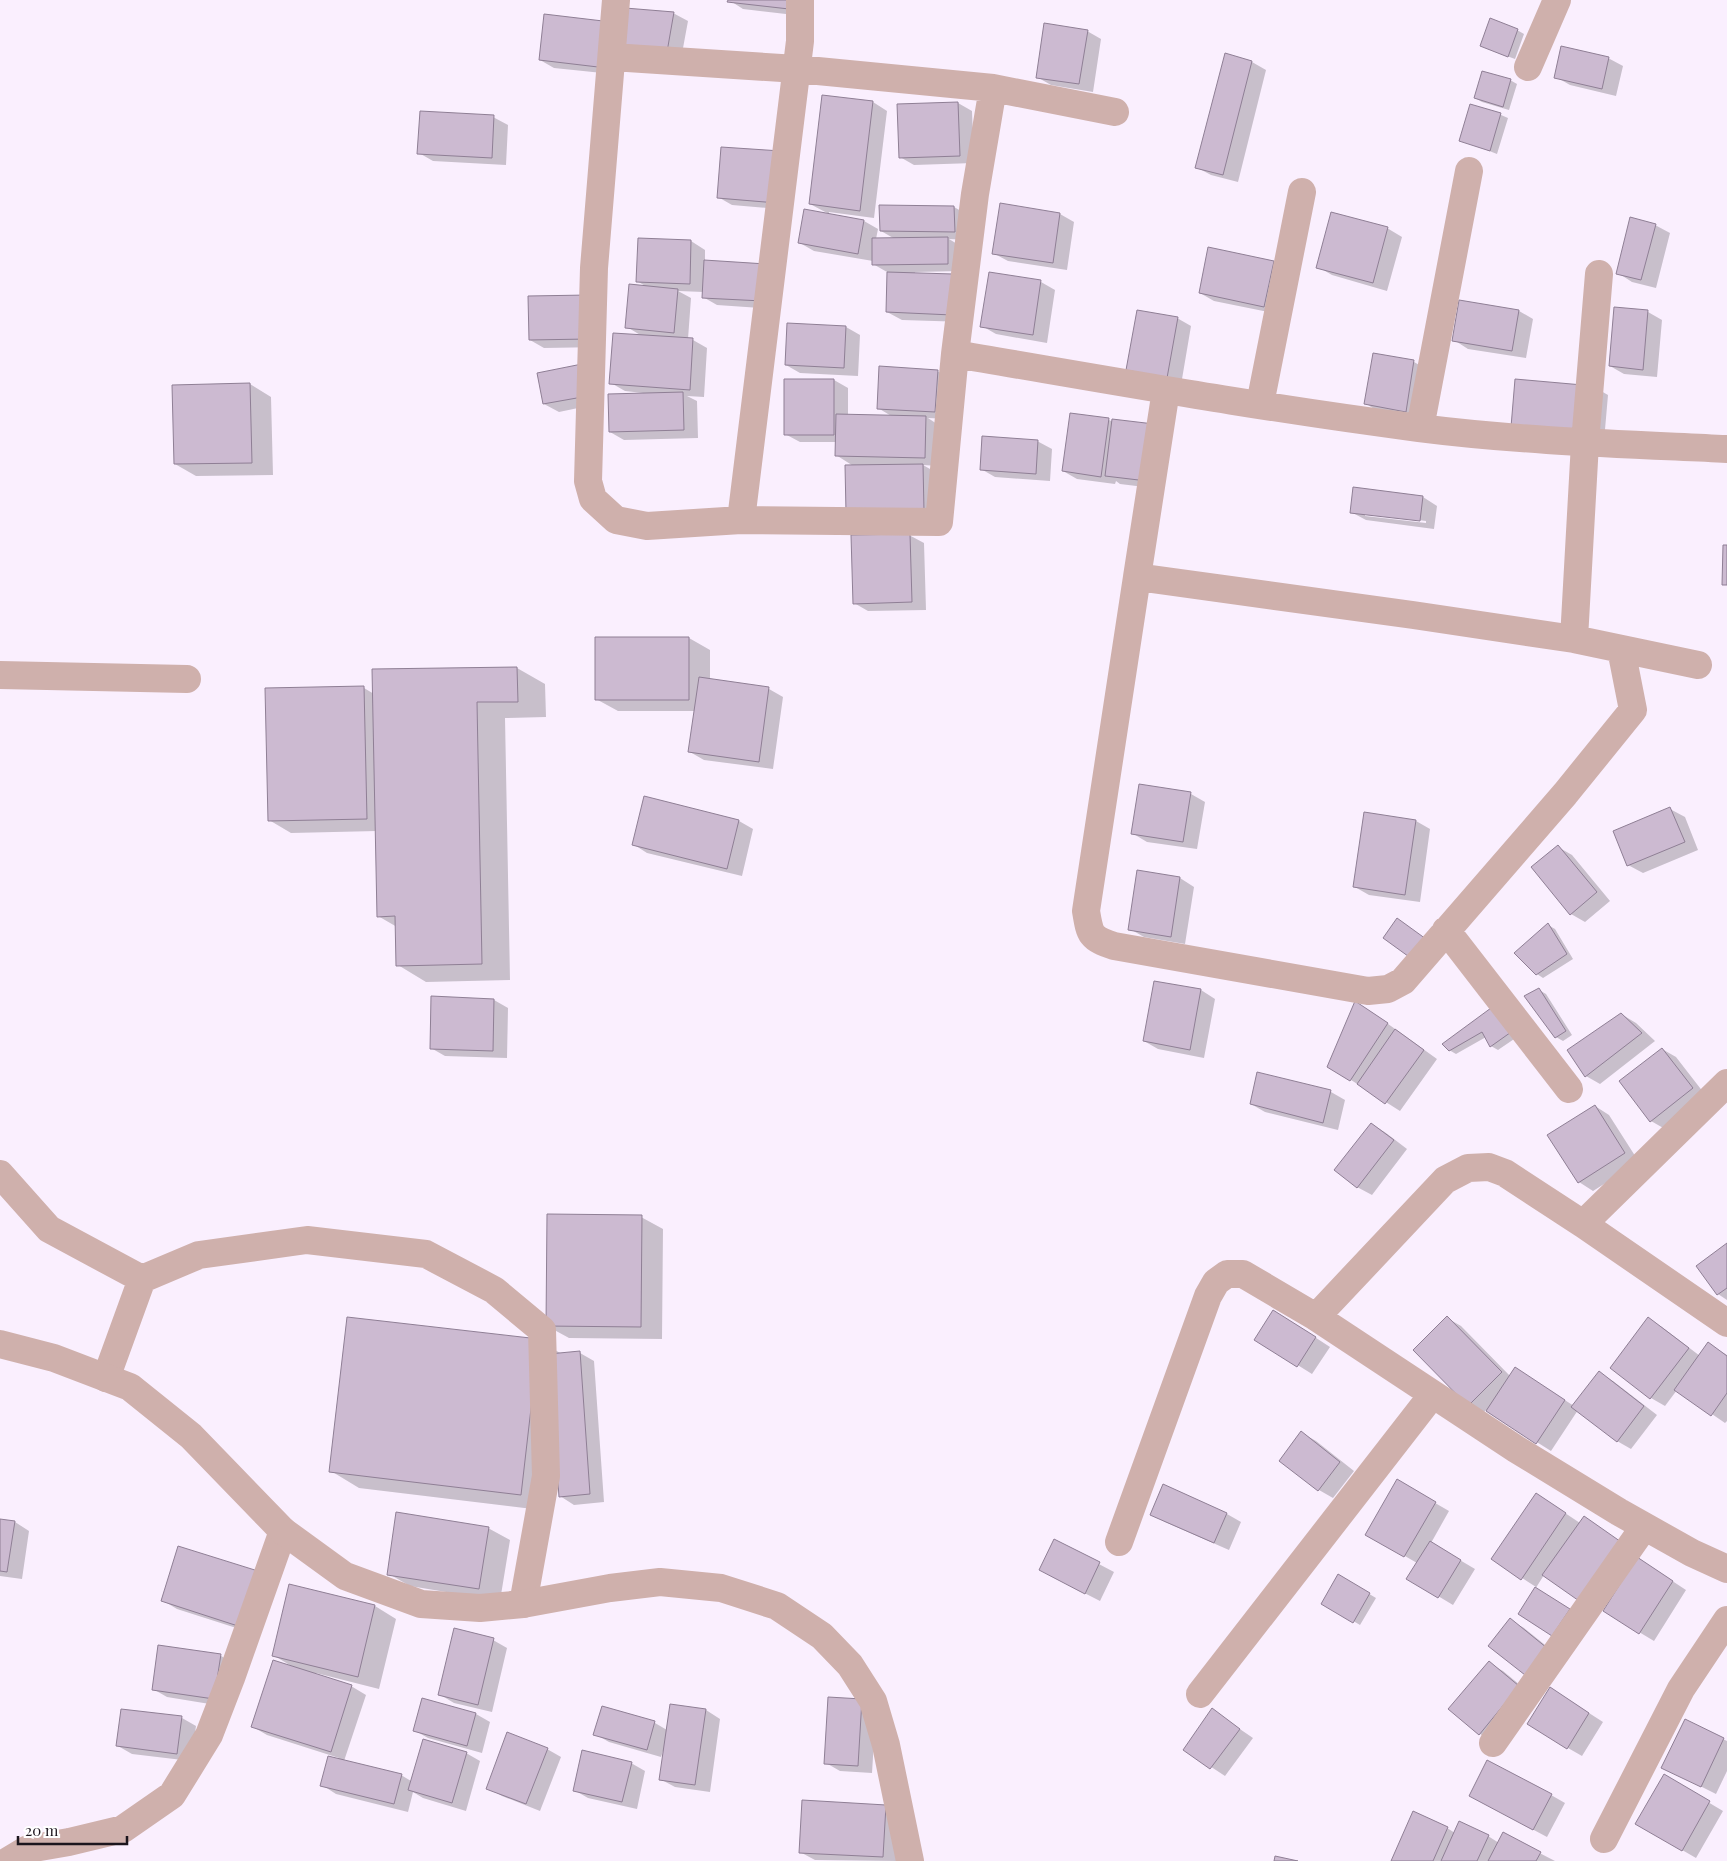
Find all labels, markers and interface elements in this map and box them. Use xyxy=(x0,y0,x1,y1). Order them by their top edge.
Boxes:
scale bar xyxy=(18,1814,126,1846)
text: 20 m xyxy=(25,1820,59,1840)

